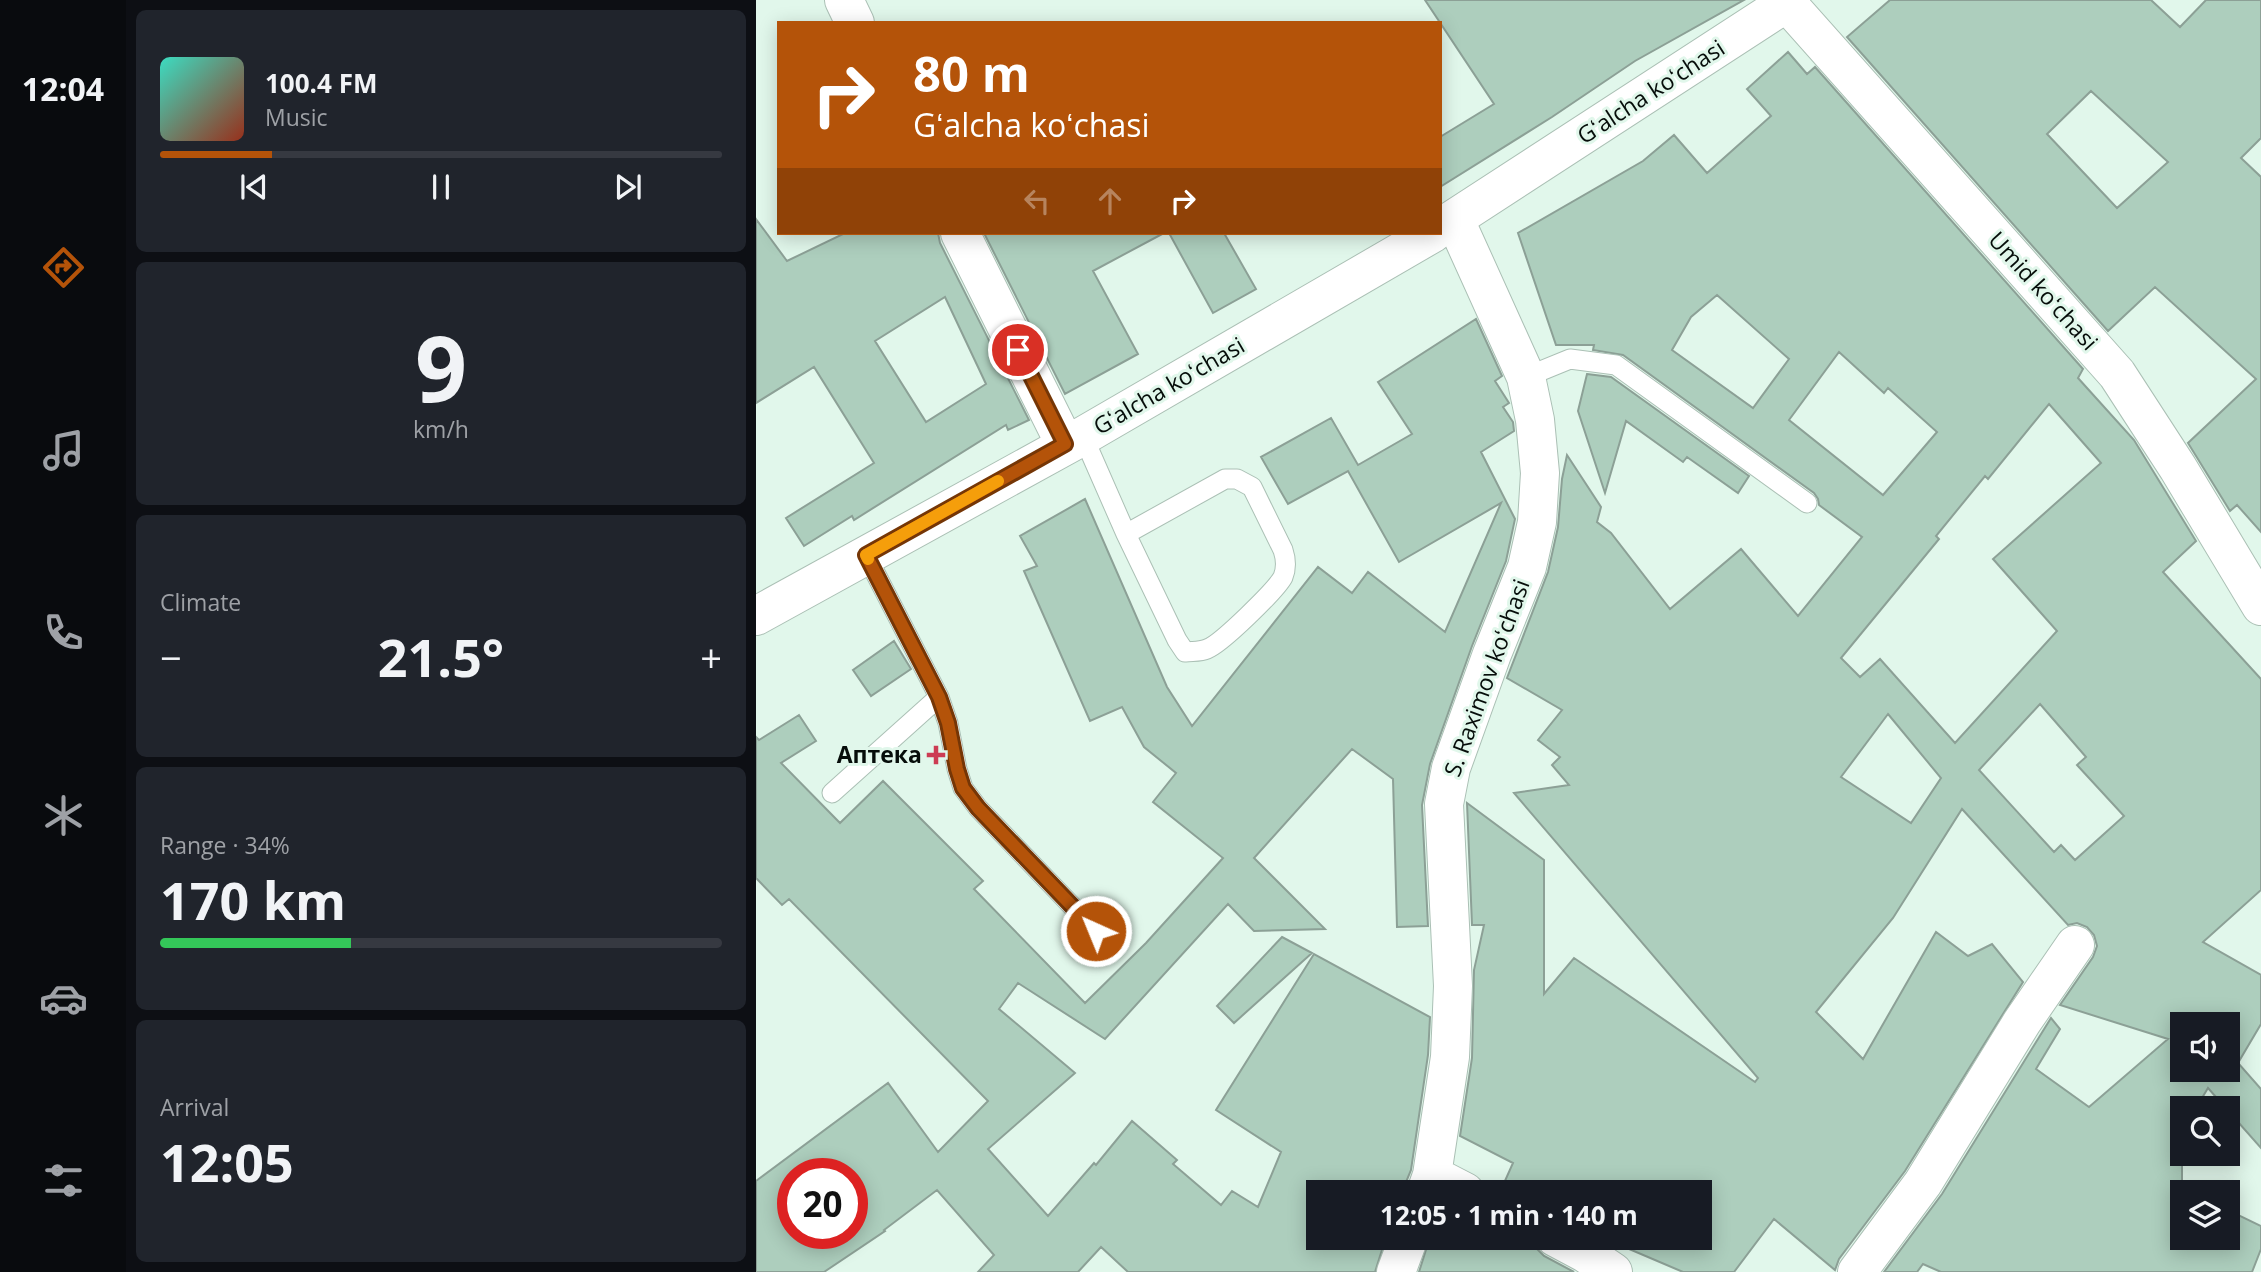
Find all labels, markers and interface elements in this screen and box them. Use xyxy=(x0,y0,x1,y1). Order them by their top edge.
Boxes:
street label: Gʻalcha koʻchasi xyxy=(1570,31,1730,151)
text: 80 m xyxy=(913,40,1030,106)
icon: right xyxy=(798,49,889,140)
text: 100.4 FM xyxy=(265,65,377,101)
text: 12:04 xyxy=(22,67,104,110)
text: Music xyxy=(265,101,328,133)
text: Gʻalcha koʻchasi xyxy=(913,103,1150,146)
icon: previous xyxy=(235,168,273,206)
icon: pause xyxy=(422,168,460,206)
icon: next xyxy=(609,168,647,206)
icon: left xyxy=(1018,182,1056,220)
icon: ahead xyxy=(1091,182,1129,220)
icon: right xyxy=(1164,182,1202,220)
street label: Umid koʻchasi xyxy=(1982,224,2106,357)
icon: directions xyxy=(39,243,88,292)
text: 9 xyxy=(415,305,467,429)
pin xyxy=(988,320,1048,380)
street label: Gʻalcha koʻchasi xyxy=(1087,329,1250,441)
icon: arrive xyxy=(999,331,1037,369)
text: km/h xyxy=(413,413,469,445)
icon: music xyxy=(39,426,88,475)
street label: S. Raximov koʻchasi xyxy=(1435,575,1537,781)
text: Climate xyxy=(160,586,241,618)
icon: phone xyxy=(39,608,88,657)
text: 21.5° xyxy=(378,621,504,692)
text: − xyxy=(160,631,182,683)
text: + xyxy=(700,631,722,683)
place label: Аптека xyxy=(837,738,922,770)
marker: Аптека xyxy=(928,747,944,763)
icon: climate xyxy=(39,791,88,840)
text: Range · 34% xyxy=(160,829,290,861)
text: 170 km xyxy=(160,864,346,935)
position arrow xyxy=(1059,894,1133,968)
icon: car xyxy=(39,974,88,1023)
map controls xyxy=(2170,1012,2240,1250)
button: sound xyxy=(2170,1012,2240,1082)
text: Arrival xyxy=(160,1091,229,1123)
button: search xyxy=(2170,1096,2240,1166)
text: 12:05 xyxy=(160,1126,294,1197)
icon: filters xyxy=(39,1156,88,1205)
speed limit sign: 20 xyxy=(777,1158,868,1249)
button: layers xyxy=(2170,1180,2240,1250)
text: 12:05 · 1 min · 140 m xyxy=(1380,1197,1638,1233)

